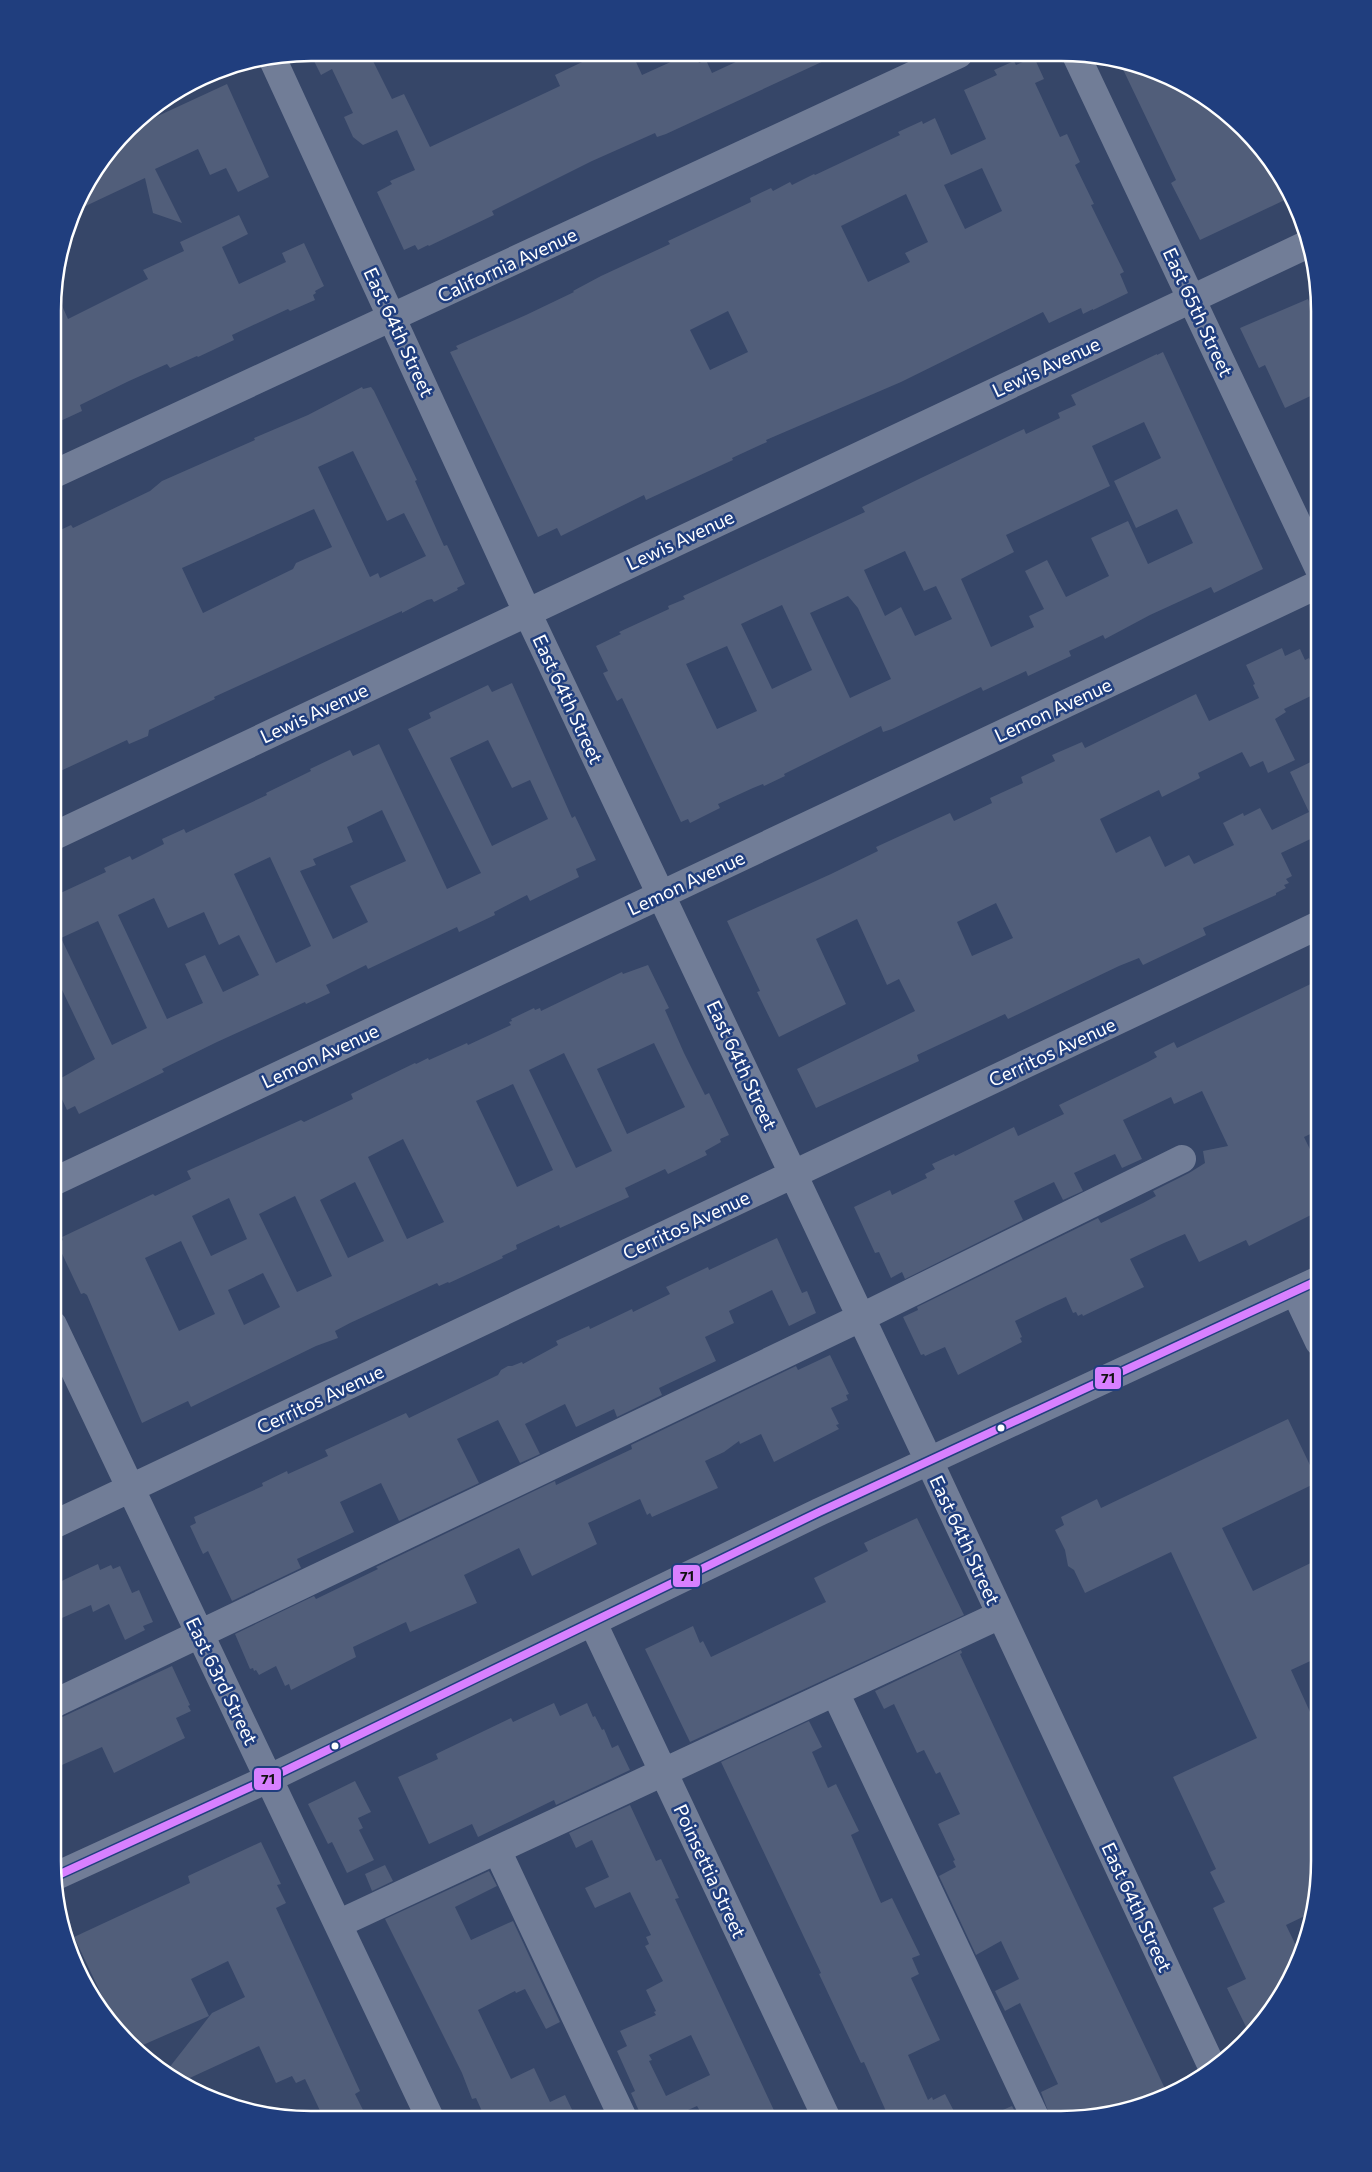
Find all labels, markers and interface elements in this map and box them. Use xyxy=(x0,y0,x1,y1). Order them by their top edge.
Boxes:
street label: California Avenue xyxy=(433,222,580,307)
street label: East 65th Street xyxy=(1159,244,1238,380)
street label: East 64th Street xyxy=(359,263,440,400)
street label: Lewis Avenue xyxy=(988,332,1103,402)
street label: Lewis Avenue xyxy=(622,505,737,575)
street label: East 64th Street xyxy=(528,630,609,767)
street label: Lemon Avenue xyxy=(991,672,1115,747)
street label: Lewis Avenue xyxy=(256,678,371,748)
street label: Lemon Avenue xyxy=(624,845,748,920)
street label: East 64th Street xyxy=(702,996,783,1133)
street label: Cerritos Avenue xyxy=(985,1012,1119,1091)
street label: Lemon Avenue xyxy=(258,1018,382,1093)
street label: Cerritos Avenue xyxy=(619,1185,753,1264)
street label: Cerritos Avenue xyxy=(253,1359,387,1438)
line badge: 71 xyxy=(1094,1366,1122,1390)
text: 71 xyxy=(1101,1369,1115,1386)
unlabelled marker xyxy=(996,1423,1006,1433)
street label: East 64th Street xyxy=(925,1471,1006,1608)
line badge: 71 xyxy=(672,1564,701,1588)
text: 71 xyxy=(680,1567,694,1584)
street label: East 63rd Street xyxy=(182,1613,263,1749)
unlabelled marker xyxy=(330,1741,340,1751)
line badge: 71 xyxy=(253,1767,282,1791)
text: 71 xyxy=(261,1770,275,1787)
street label: Poinsettia Street xyxy=(669,1800,752,1942)
street label: East 64th Street xyxy=(1097,1838,1178,1975)

